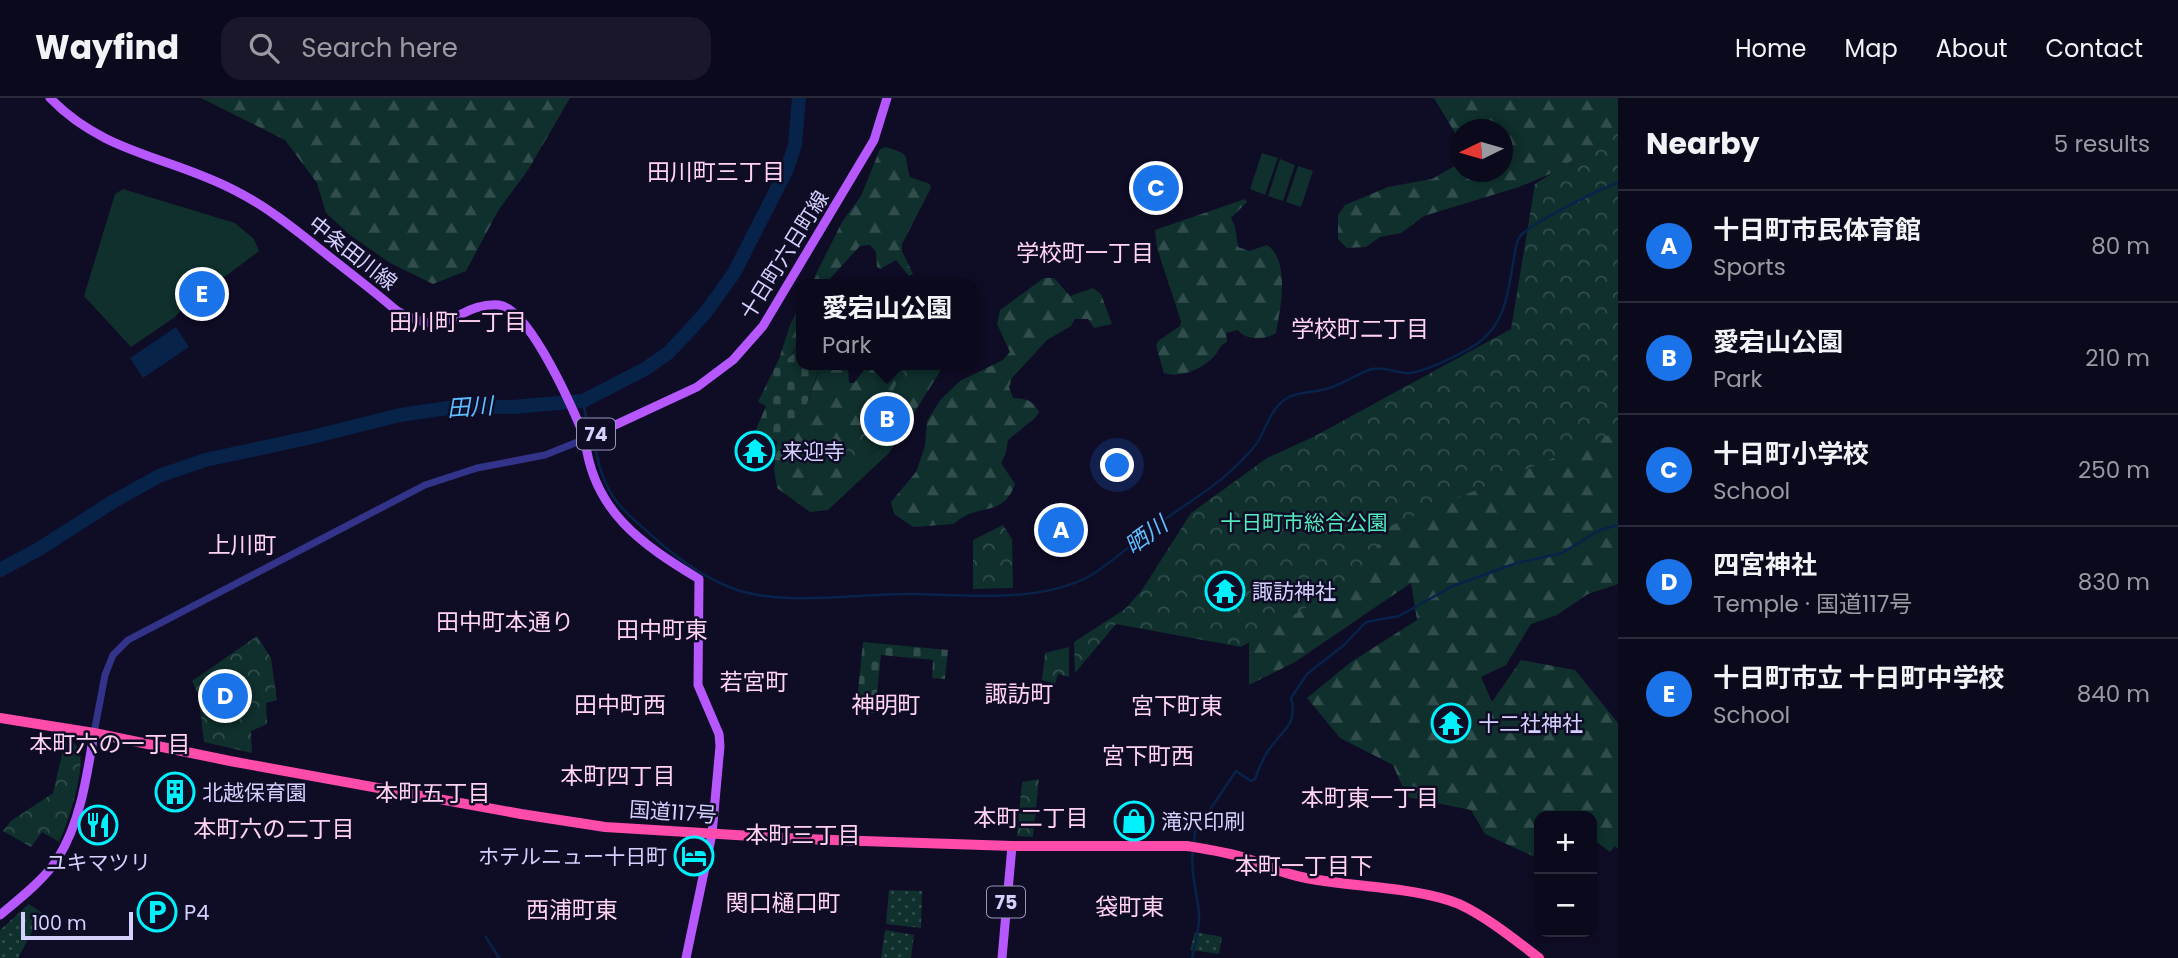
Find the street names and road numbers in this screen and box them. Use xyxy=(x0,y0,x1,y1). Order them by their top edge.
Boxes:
street label: 十日町六日町線 xyxy=(733,185,835,325)
street label: 中条田川線 xyxy=(303,209,403,297)
road number: 74 xyxy=(577,418,615,450)
street label: 国道117号 xyxy=(628,794,718,830)
road number: 75 xyxy=(987,887,1025,918)

